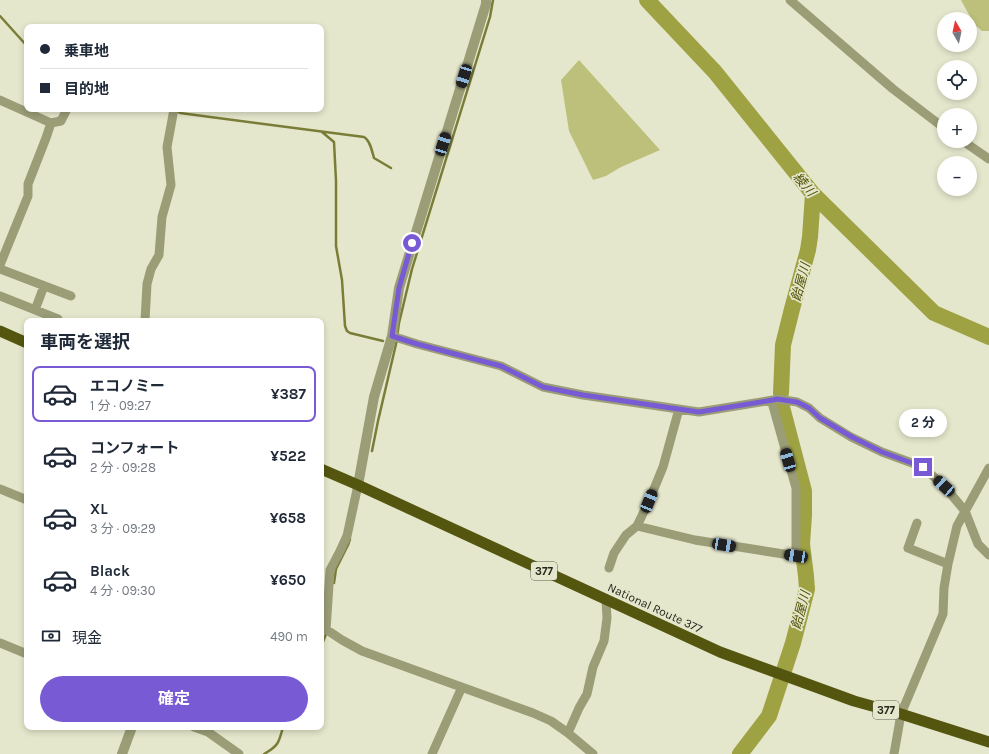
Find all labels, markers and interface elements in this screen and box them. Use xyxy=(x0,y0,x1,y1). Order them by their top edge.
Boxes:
north arrow xyxy=(937,12,977,52)
map controls xyxy=(937,12,977,196)
text: 乗車地 xyxy=(64,42,109,60)
button: locate xyxy=(937,60,977,100)
car xyxy=(455,63,473,89)
text: 目的地 xyxy=(64,80,109,98)
button: + xyxy=(937,108,977,148)
car xyxy=(434,131,452,157)
button: − xyxy=(937,156,977,196)
water label: 綾川 xyxy=(791,170,820,201)
route start xyxy=(403,234,421,252)
water label: 飴屋川 xyxy=(788,259,813,303)
text: 車両を選択 xyxy=(40,331,130,353)
icon: car xyxy=(42,376,78,412)
text: エコノミー xyxy=(90,377,165,395)
text: ¥387 xyxy=(271,385,306,403)
text: 1 分 · 09:27 xyxy=(90,398,151,413)
callout: 2 分 xyxy=(899,409,947,437)
text: 2 分 xyxy=(911,415,935,430)
icon: car xyxy=(42,438,78,474)
text: コンフォート xyxy=(90,439,180,457)
text: ¥522 xyxy=(270,447,306,465)
car xyxy=(779,447,797,473)
route end xyxy=(914,458,932,476)
text: 2 分 · 09:28 xyxy=(90,460,156,475)
car xyxy=(931,474,957,498)
car xyxy=(639,488,659,514)
icon: car xyxy=(42,500,78,536)
text: XL xyxy=(90,500,108,518)
text: ¥658 xyxy=(270,509,306,527)
text: 3 分 · 09:29 xyxy=(90,521,156,536)
car xyxy=(711,537,737,553)
car xyxy=(783,548,809,564)
icon: car xyxy=(42,562,78,598)
text: Black xyxy=(90,562,130,580)
road number: 377 xyxy=(531,562,557,580)
text: ¥650 xyxy=(270,571,306,589)
street label: National Route 377 xyxy=(606,580,705,636)
text: 4 分 · 09:30 xyxy=(90,583,156,598)
water label: 飴屋川 xyxy=(788,587,813,631)
icon: cash xyxy=(40,625,62,647)
text: 現金 xyxy=(72,629,102,647)
text: 490 m xyxy=(270,629,308,644)
button: 確定 xyxy=(40,676,308,722)
road number: 377 xyxy=(873,701,899,719)

